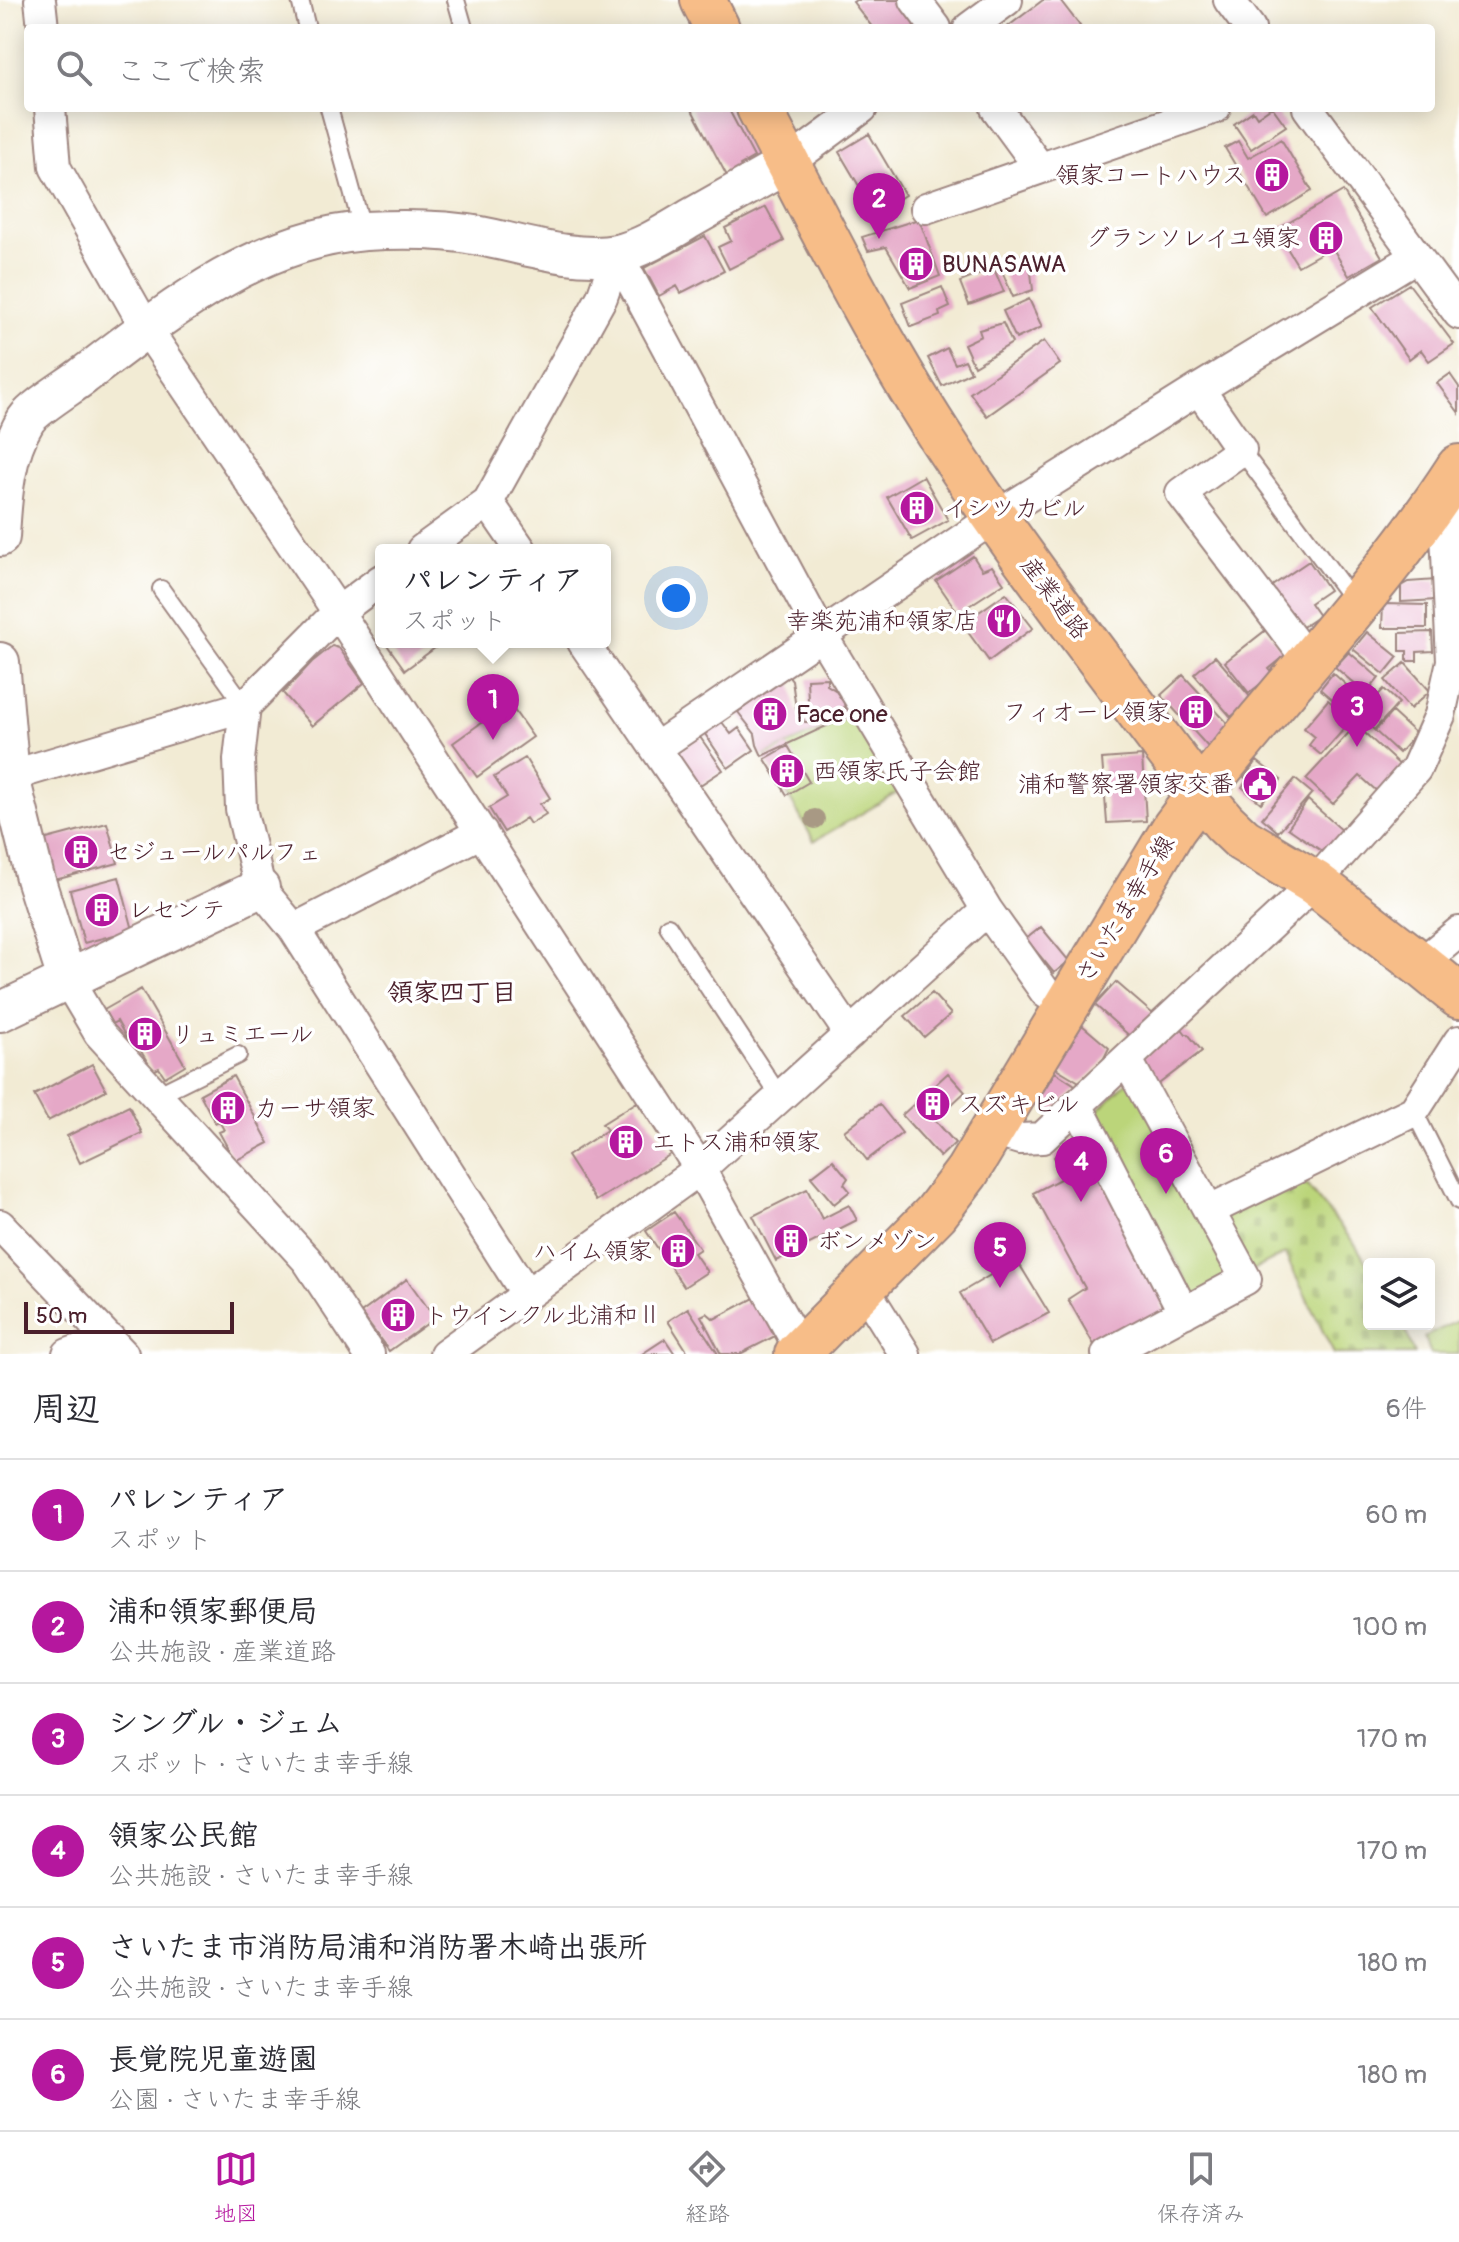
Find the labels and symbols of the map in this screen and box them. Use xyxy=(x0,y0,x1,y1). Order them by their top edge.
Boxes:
building icon: 領家コートハウス xyxy=(1253,156,1291,194)
place label: 領家コートハウス xyxy=(1055,161,1246,190)
pin: 2 xyxy=(853,173,905,239)
building icon: グランソレイユ領家 xyxy=(1307,219,1345,257)
place label: グランソレイユ領家 xyxy=(1086,224,1300,253)
building icon: BUNASAWA xyxy=(897,245,935,283)
place label: BUNASAWA xyxy=(942,250,1066,279)
building icon: イシツカビル xyxy=(898,489,936,527)
place label: イシツカビル xyxy=(943,494,1086,523)
street label: 産業道路 xyxy=(1014,551,1095,645)
your location xyxy=(656,578,696,618)
restaurant icon: 幸楽苑浦和領家店 xyxy=(985,602,1023,640)
place label: 幸楽苑浦和領家店 xyxy=(786,607,978,636)
pin: 1 xyxy=(467,674,519,740)
pin: 3 xyxy=(1331,681,1383,747)
building icon: フィオーレ領家 xyxy=(1177,693,1215,731)
building icon: Face one xyxy=(751,695,789,733)
place label: フィオーレ領家 xyxy=(1003,698,1170,727)
place label: Face one xyxy=(796,700,888,729)
building icon: 西領家氏子会館 xyxy=(768,752,806,790)
place label: 西領家氏子会館 xyxy=(813,757,981,786)
public building icon: 浦和警察署領家交番 xyxy=(1241,765,1279,803)
place label: 浦和警察署領家交番 xyxy=(1018,770,1234,799)
street label: さいたま幸手線 xyxy=(1070,830,1181,988)
building icon: セジュールパルフェ xyxy=(62,833,100,871)
place label: セジュールパルフェ xyxy=(107,838,322,867)
building icon: レセンテ xyxy=(83,891,121,929)
place label: レセンテ xyxy=(128,896,225,925)
district label: 領家四丁目 xyxy=(387,977,517,1009)
building icon: リュミエール xyxy=(126,1015,164,1053)
place label: リュミエール xyxy=(171,1020,314,1049)
building icon: スズキビル xyxy=(914,1085,952,1123)
building icon: カーサ領家 xyxy=(209,1089,247,1127)
place label: スズキビル xyxy=(959,1090,1079,1119)
place label: カーサ領家 xyxy=(254,1094,375,1123)
building icon: エトス浦和領家 xyxy=(607,1123,645,1161)
place label: エトス浦和領家 xyxy=(652,1128,820,1157)
pin: 6 xyxy=(1140,1128,1192,1194)
pin: 4 xyxy=(1055,1136,1107,1202)
building icon: ボンメゾン xyxy=(772,1222,810,1260)
pin: 5 xyxy=(974,1222,1026,1288)
place label: ボンメゾン xyxy=(817,1227,937,1256)
building icon: ハイム領家 xyxy=(659,1232,697,1270)
place label: ハイム領家 xyxy=(533,1237,652,1266)
building icon: トウインクル北浦和Ⅱ xyxy=(379,1296,417,1334)
scale bar xyxy=(24,1298,234,1334)
place label: トウインクル北浦和Ⅱ xyxy=(424,1301,662,1330)

